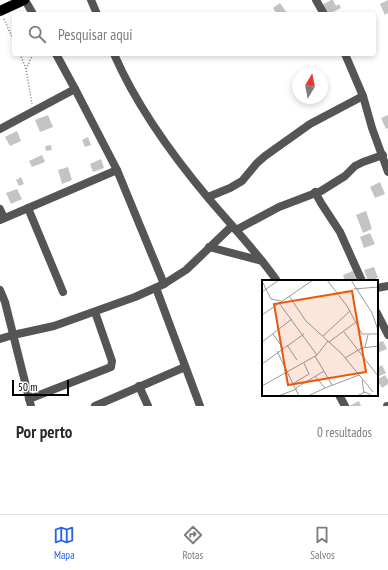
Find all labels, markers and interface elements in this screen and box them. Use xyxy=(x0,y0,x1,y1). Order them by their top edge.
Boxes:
search box xyxy=(12,12,376,56)
icon: search xyxy=(26,23,48,45)
text: Pesquisar aqui xyxy=(58,25,132,44)
north arrow xyxy=(292,68,328,104)
inset map xyxy=(262,280,378,396)
scale bar xyxy=(12,378,69,397)
text: 50 m xyxy=(18,380,37,394)
text: Por perto xyxy=(16,421,72,443)
text: 0 resultados xyxy=(317,424,372,441)
tab: Mapa xyxy=(53,524,75,562)
tab: Rotas xyxy=(182,524,204,562)
tab: Salvos xyxy=(310,524,335,562)

